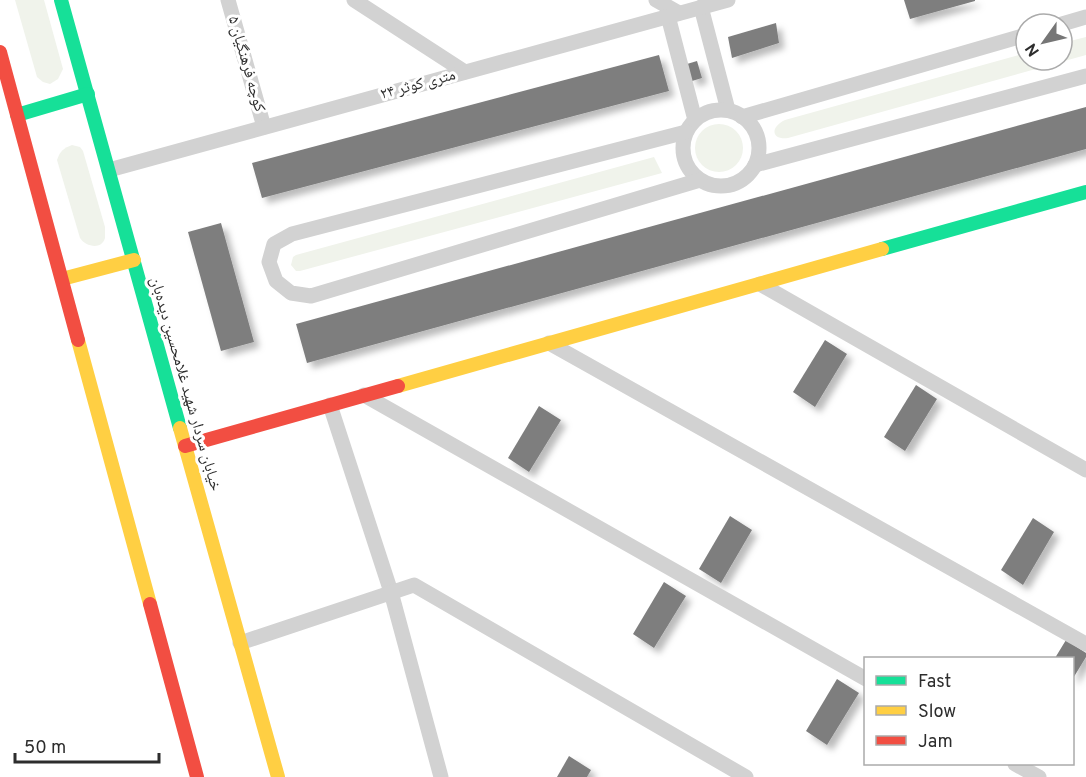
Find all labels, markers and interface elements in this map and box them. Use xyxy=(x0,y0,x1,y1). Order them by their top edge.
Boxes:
north arrow xyxy=(1014,12,1074,72)
street label: کوچه فرهنگیان ۵ xyxy=(223,14,269,115)
text: N xyxy=(1022,39,1045,60)
street label: ۲۴ متری کوثر xyxy=(378,65,458,105)
street label: خیابان سردار شهید غلامحسین دیده‌بان xyxy=(145,275,225,493)
legend xyxy=(864,657,1074,765)
text: Fast xyxy=(918,671,951,694)
text: Slow xyxy=(918,701,956,724)
scale bar xyxy=(15,726,159,764)
text: Jam xyxy=(918,731,953,754)
text: 50 m xyxy=(24,737,66,760)

